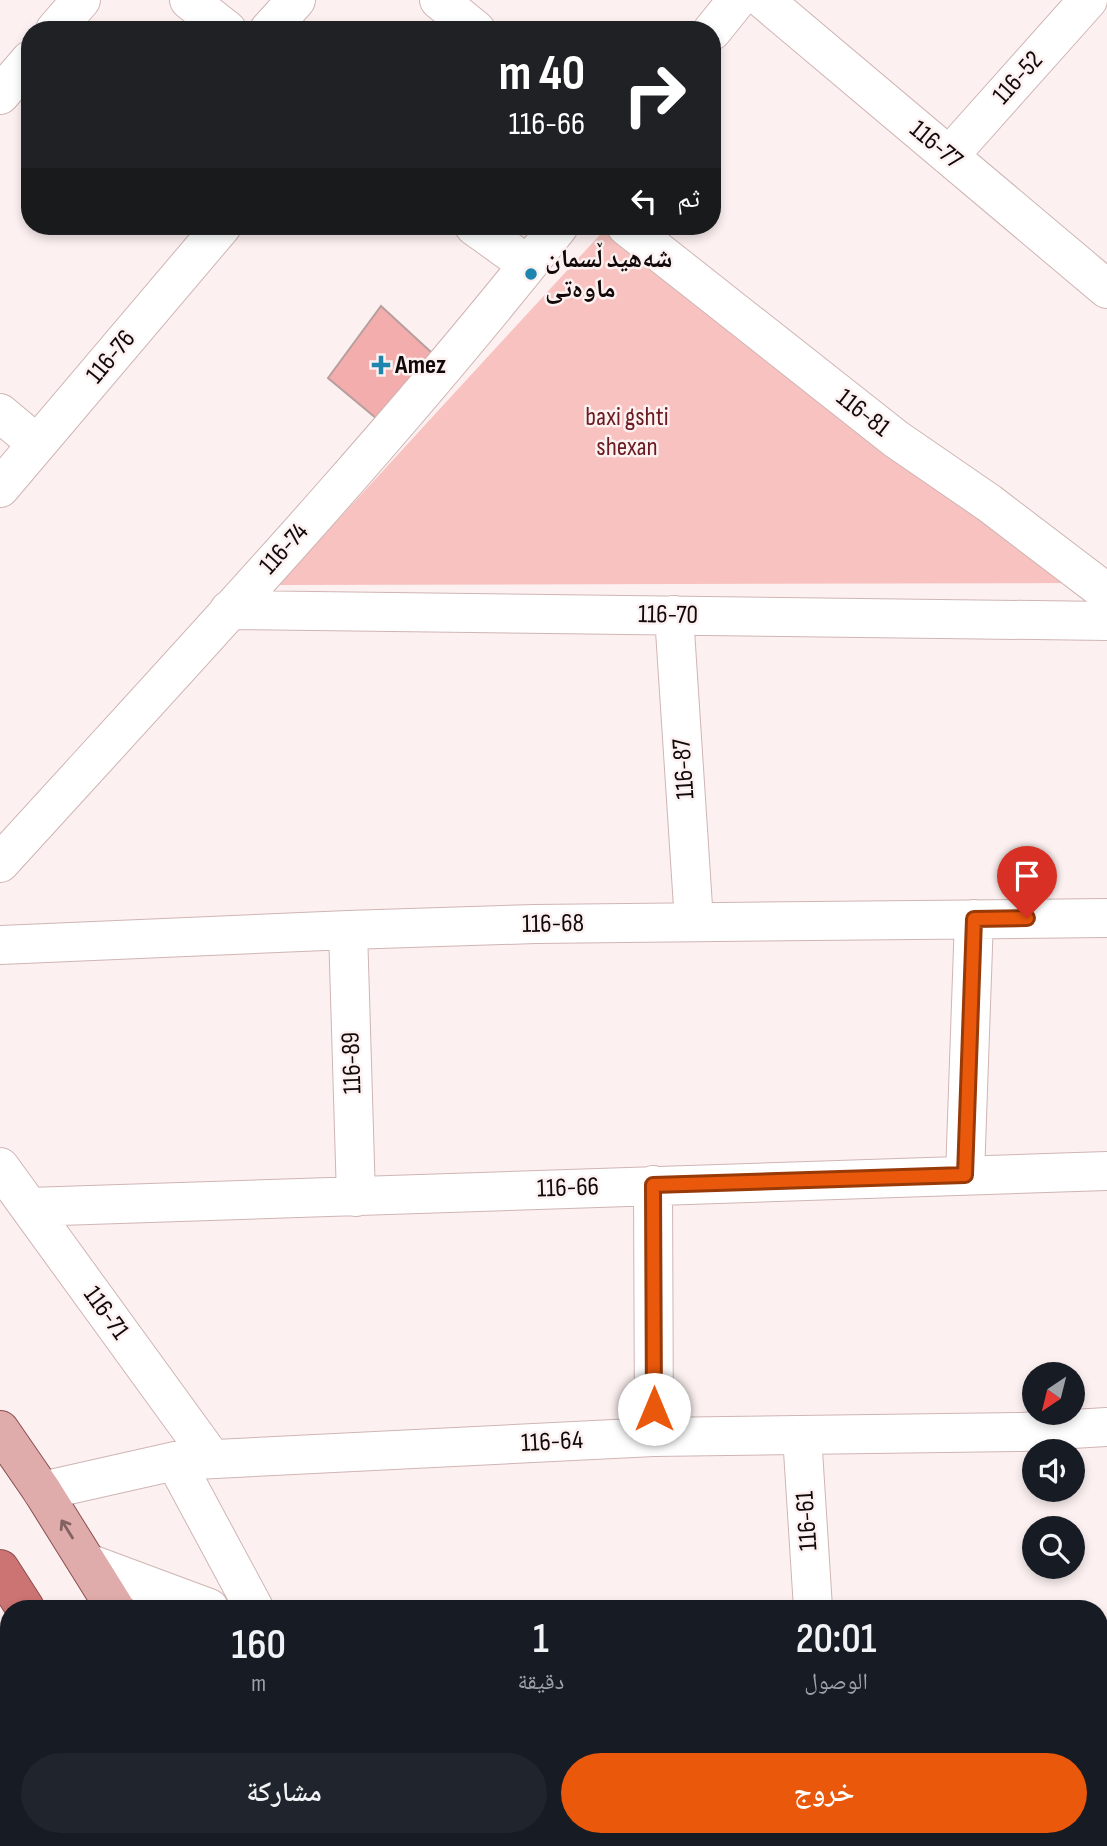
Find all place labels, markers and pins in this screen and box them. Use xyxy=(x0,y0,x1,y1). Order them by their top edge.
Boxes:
place label: شەھید ڵسمان ماوەتی xyxy=(545,242,672,305)
marker: شەھید ڵسمان ماوەتی xyxy=(523,266,539,282)
place label: Amez xyxy=(394,350,446,381)
marker: Amez xyxy=(373,357,389,373)
pin xyxy=(997,846,1057,918)

